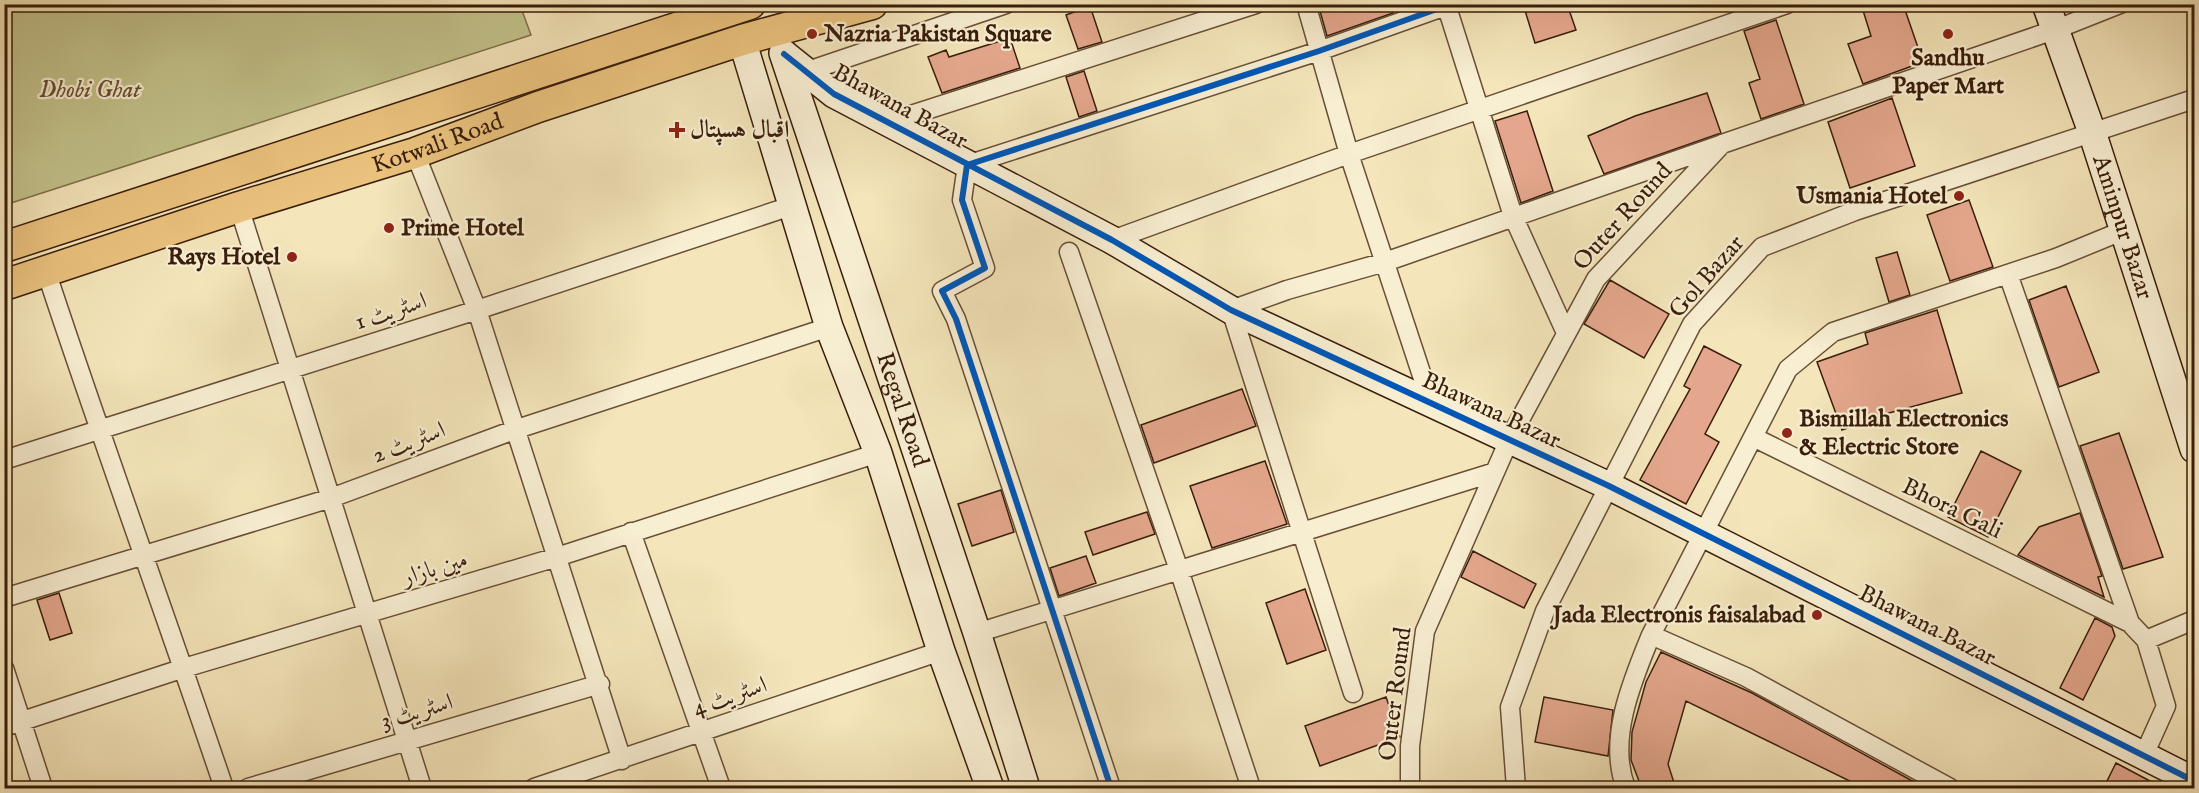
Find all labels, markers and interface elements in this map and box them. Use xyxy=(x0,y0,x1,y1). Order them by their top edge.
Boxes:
place label: Nazria Pakistan Square xyxy=(823,19,1052,50)
marker: Nazria Pakistan Square xyxy=(805,27,819,41)
marker: Sandhu Paper Mart xyxy=(1941,27,1955,41)
place label: Sandhu Paper Mart xyxy=(1892,43,2005,102)
street label: Bhawana Bazar xyxy=(827,57,973,157)
park label: Dhobi Ghat xyxy=(39,75,142,106)
street label: Kotwali Road xyxy=(368,106,508,181)
place label: اقبال ہسپتال xyxy=(690,115,790,146)
marker: اقبال ہسپتال xyxy=(668,121,686,139)
street label: Aminpur Bazar xyxy=(2085,150,2160,303)
street label: Outer Round xyxy=(1566,156,1680,277)
place label: Usmania Hotel xyxy=(1795,181,1947,212)
marker: Usmania Hotel xyxy=(1952,189,1966,203)
place label: Prime Hotel xyxy=(401,213,524,244)
marker: Prime Hotel xyxy=(382,221,396,235)
street label: Gol Bazar xyxy=(1662,229,1752,325)
place label: Rays Hotel xyxy=(167,242,280,273)
marker: Rays Hotel xyxy=(285,250,299,264)
street label: اسٹریٹ 1 xyxy=(351,286,431,338)
street label: Regal Road xyxy=(869,348,936,471)
street label: Bhawana Bazar xyxy=(1417,365,1566,457)
place label: Bismillah Electronics & Electric Store xyxy=(1799,404,2009,463)
street label: اسٹریٹ 2 xyxy=(368,415,450,471)
marker: Bismillah Electronics & Electric Store xyxy=(1780,426,1794,440)
street label: Bhora Gali xyxy=(1897,471,2007,547)
street label: مین بازار xyxy=(396,544,472,594)
street label: Bhawana Bazar xyxy=(1853,578,2001,674)
place label: Jada Electronis faisalabad xyxy=(1550,600,1806,631)
marker: Jada Electronis faisalabad xyxy=(1810,608,1824,622)
street label: Outer Round xyxy=(1372,625,1420,763)
street label: اسٹریٹ 4 xyxy=(689,670,771,724)
street label: اسٹریٹ 3 xyxy=(377,687,457,737)

